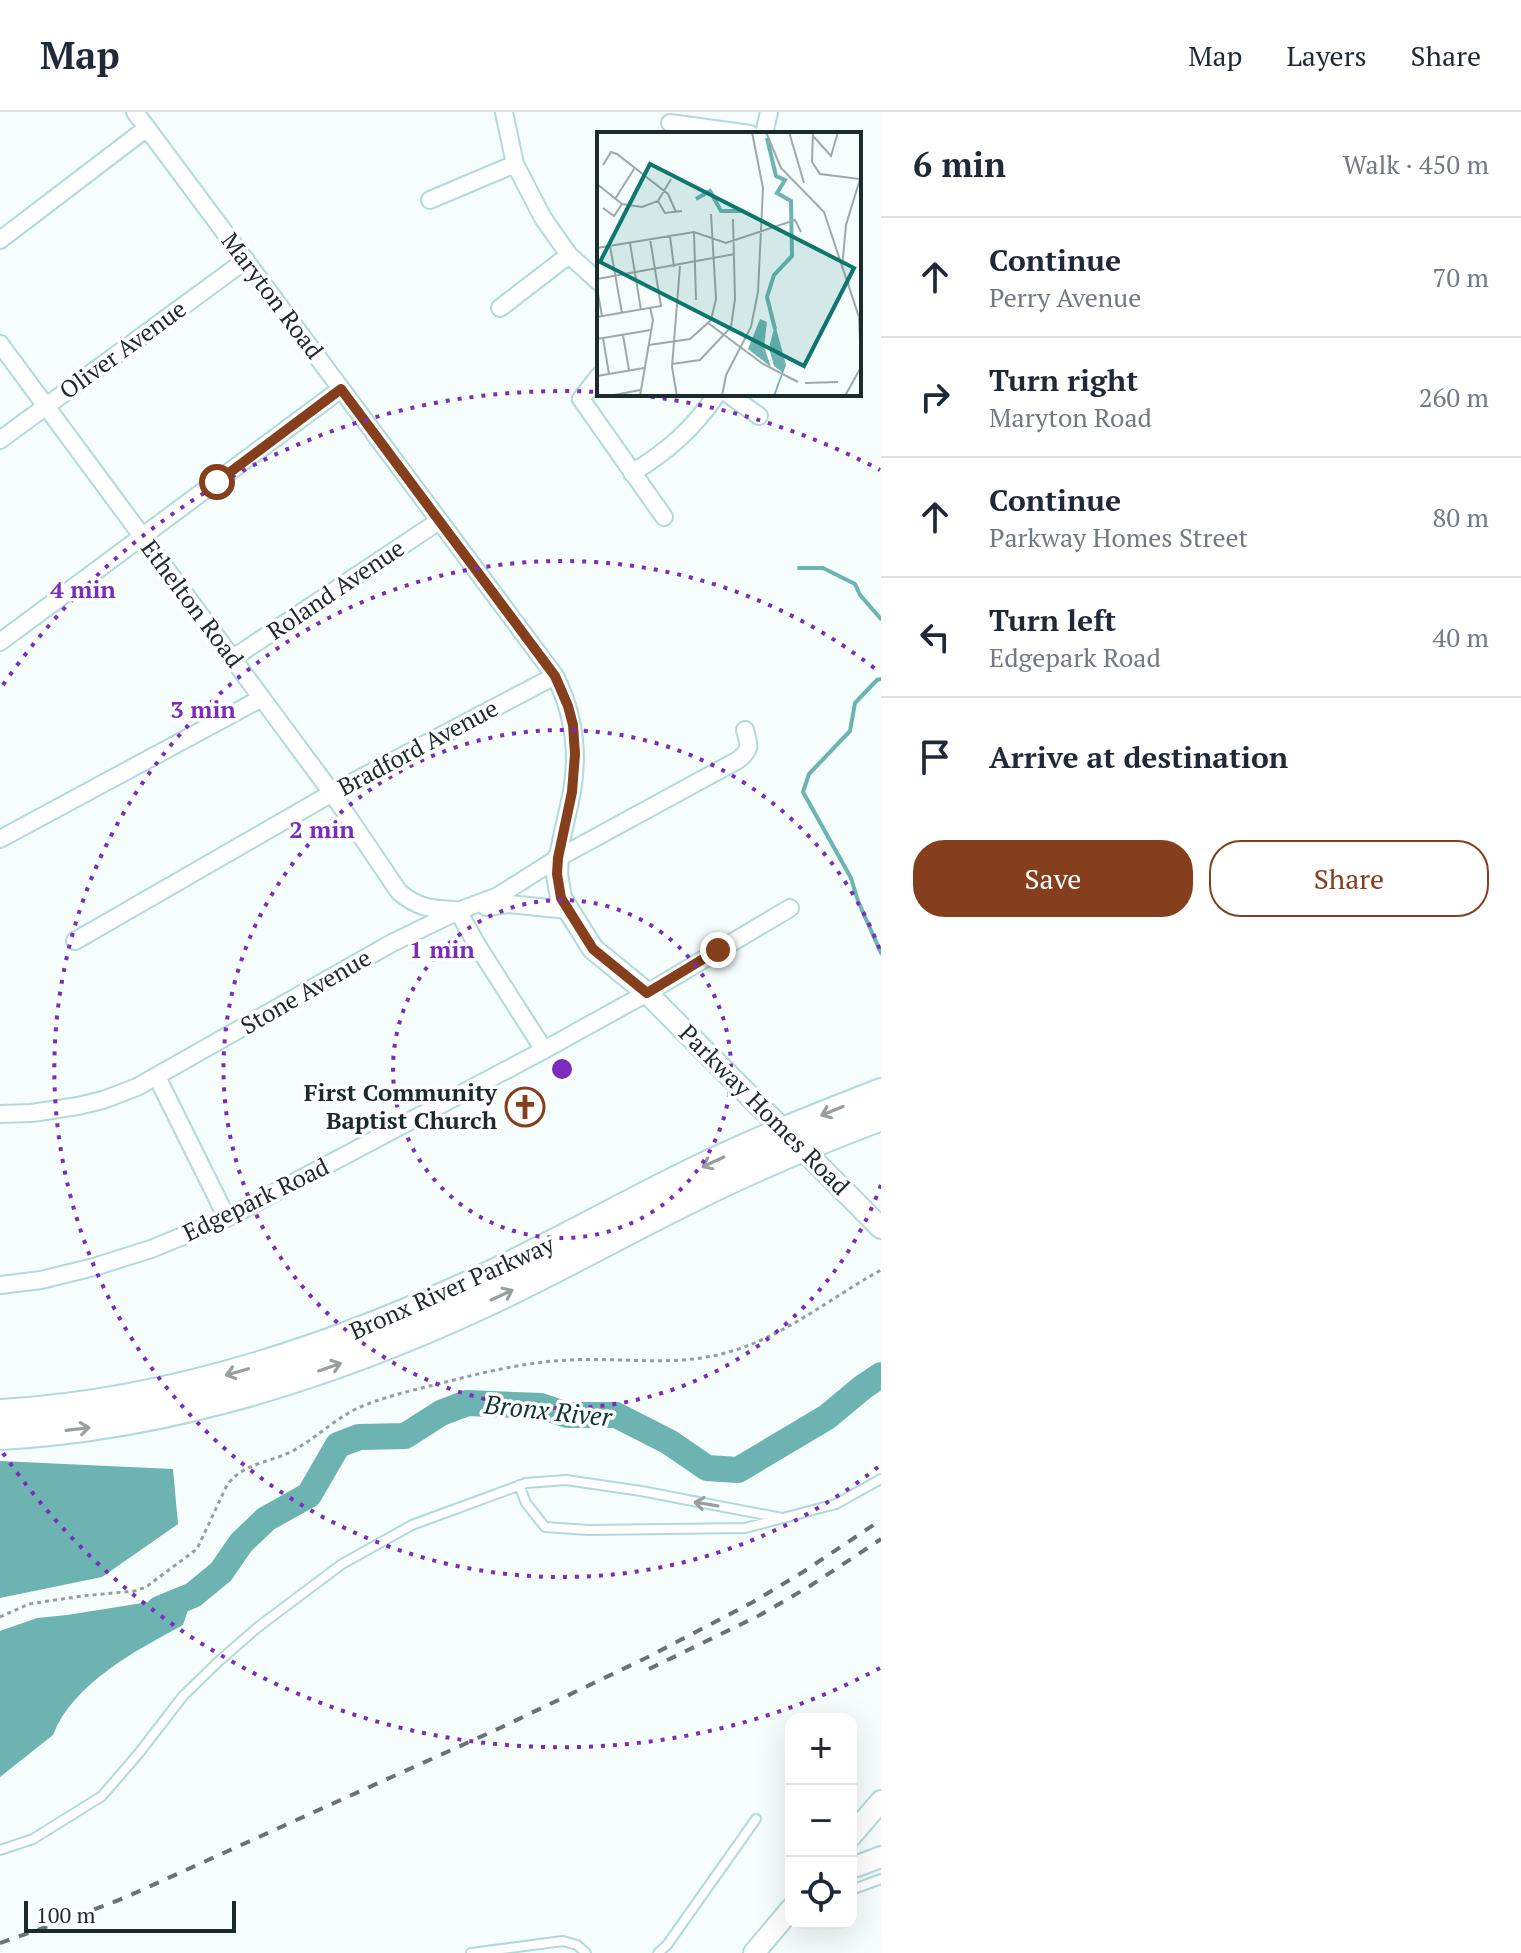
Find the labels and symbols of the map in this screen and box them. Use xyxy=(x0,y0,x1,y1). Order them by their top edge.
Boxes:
inset map xyxy=(597,132,861,396)
street label: Maryton Road xyxy=(215,226,331,365)
street label: Oliver Avenue xyxy=(53,292,192,406)
route start xyxy=(199,464,235,500)
street label: Roland Avenue xyxy=(261,531,410,647)
street label: Ethelton Road xyxy=(134,533,251,674)
text: 4 min xyxy=(50,573,116,605)
street label: Bradford Avenue xyxy=(332,691,503,803)
text: 3 min xyxy=(170,693,236,725)
text: 2 min xyxy=(289,813,355,845)
route end xyxy=(700,932,736,968)
text: 1 min xyxy=(409,933,475,965)
street label: Stone Avenue xyxy=(235,941,376,1041)
street label: Parkway Homes Road xyxy=(672,1017,857,1202)
centre of rings xyxy=(548,1055,576,1083)
place label: First Community Baptist Church xyxy=(304,1076,498,1136)
church icon: First Community Baptist Church xyxy=(504,1086,546,1128)
one-way arrow xyxy=(820,1105,845,1119)
street label: Edgepark Road xyxy=(177,1150,334,1248)
one-way arrow xyxy=(701,1155,725,1170)
street label: Bronx River Parkway xyxy=(344,1227,560,1347)
one-way arrow xyxy=(489,1287,513,1302)
one-way arrow xyxy=(317,1359,341,1373)
one-way arrow xyxy=(224,1365,250,1380)
water label: Bronx River xyxy=(482,1386,615,1434)
one-way arrow xyxy=(65,1421,90,1436)
one-way arrow xyxy=(694,1495,719,1510)
scale bar xyxy=(24,1897,236,1933)

